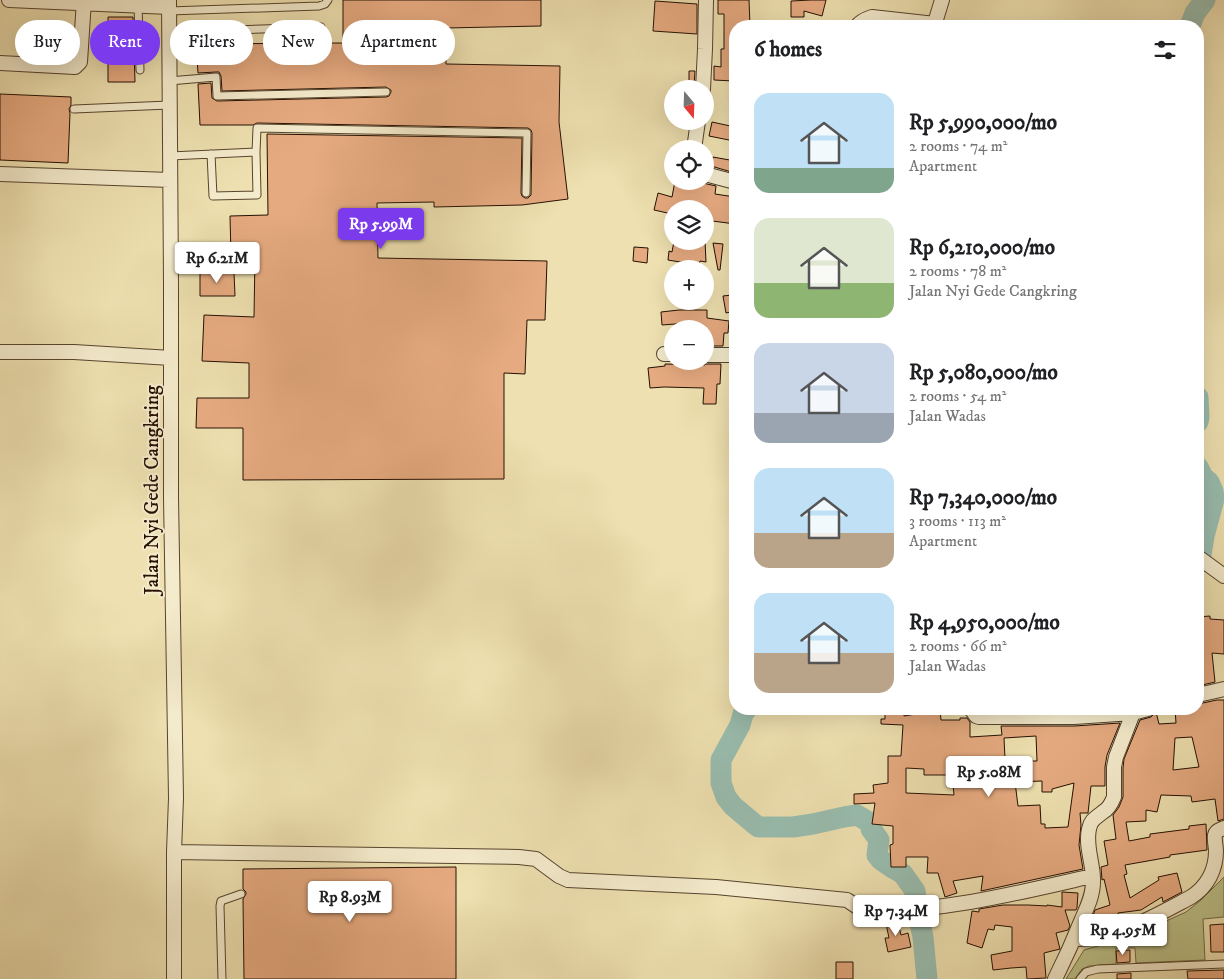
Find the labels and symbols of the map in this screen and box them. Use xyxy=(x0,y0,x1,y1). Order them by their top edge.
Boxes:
north arrow xyxy=(664,80,714,130)
pin: Rp 5.99M xyxy=(329,208,433,250)
pin: Rp 6.21M xyxy=(165,242,269,284)
street label: Jalan Nyi Gede Cangkring xyxy=(140,385,165,597)
pin: Rp 5.08M xyxy=(937,756,1041,798)
pin: Rp 8.93M xyxy=(298,880,402,923)
pin: Rp 7.34M xyxy=(844,894,948,937)
pin: Rp 4.95M xyxy=(1071,914,1175,956)

